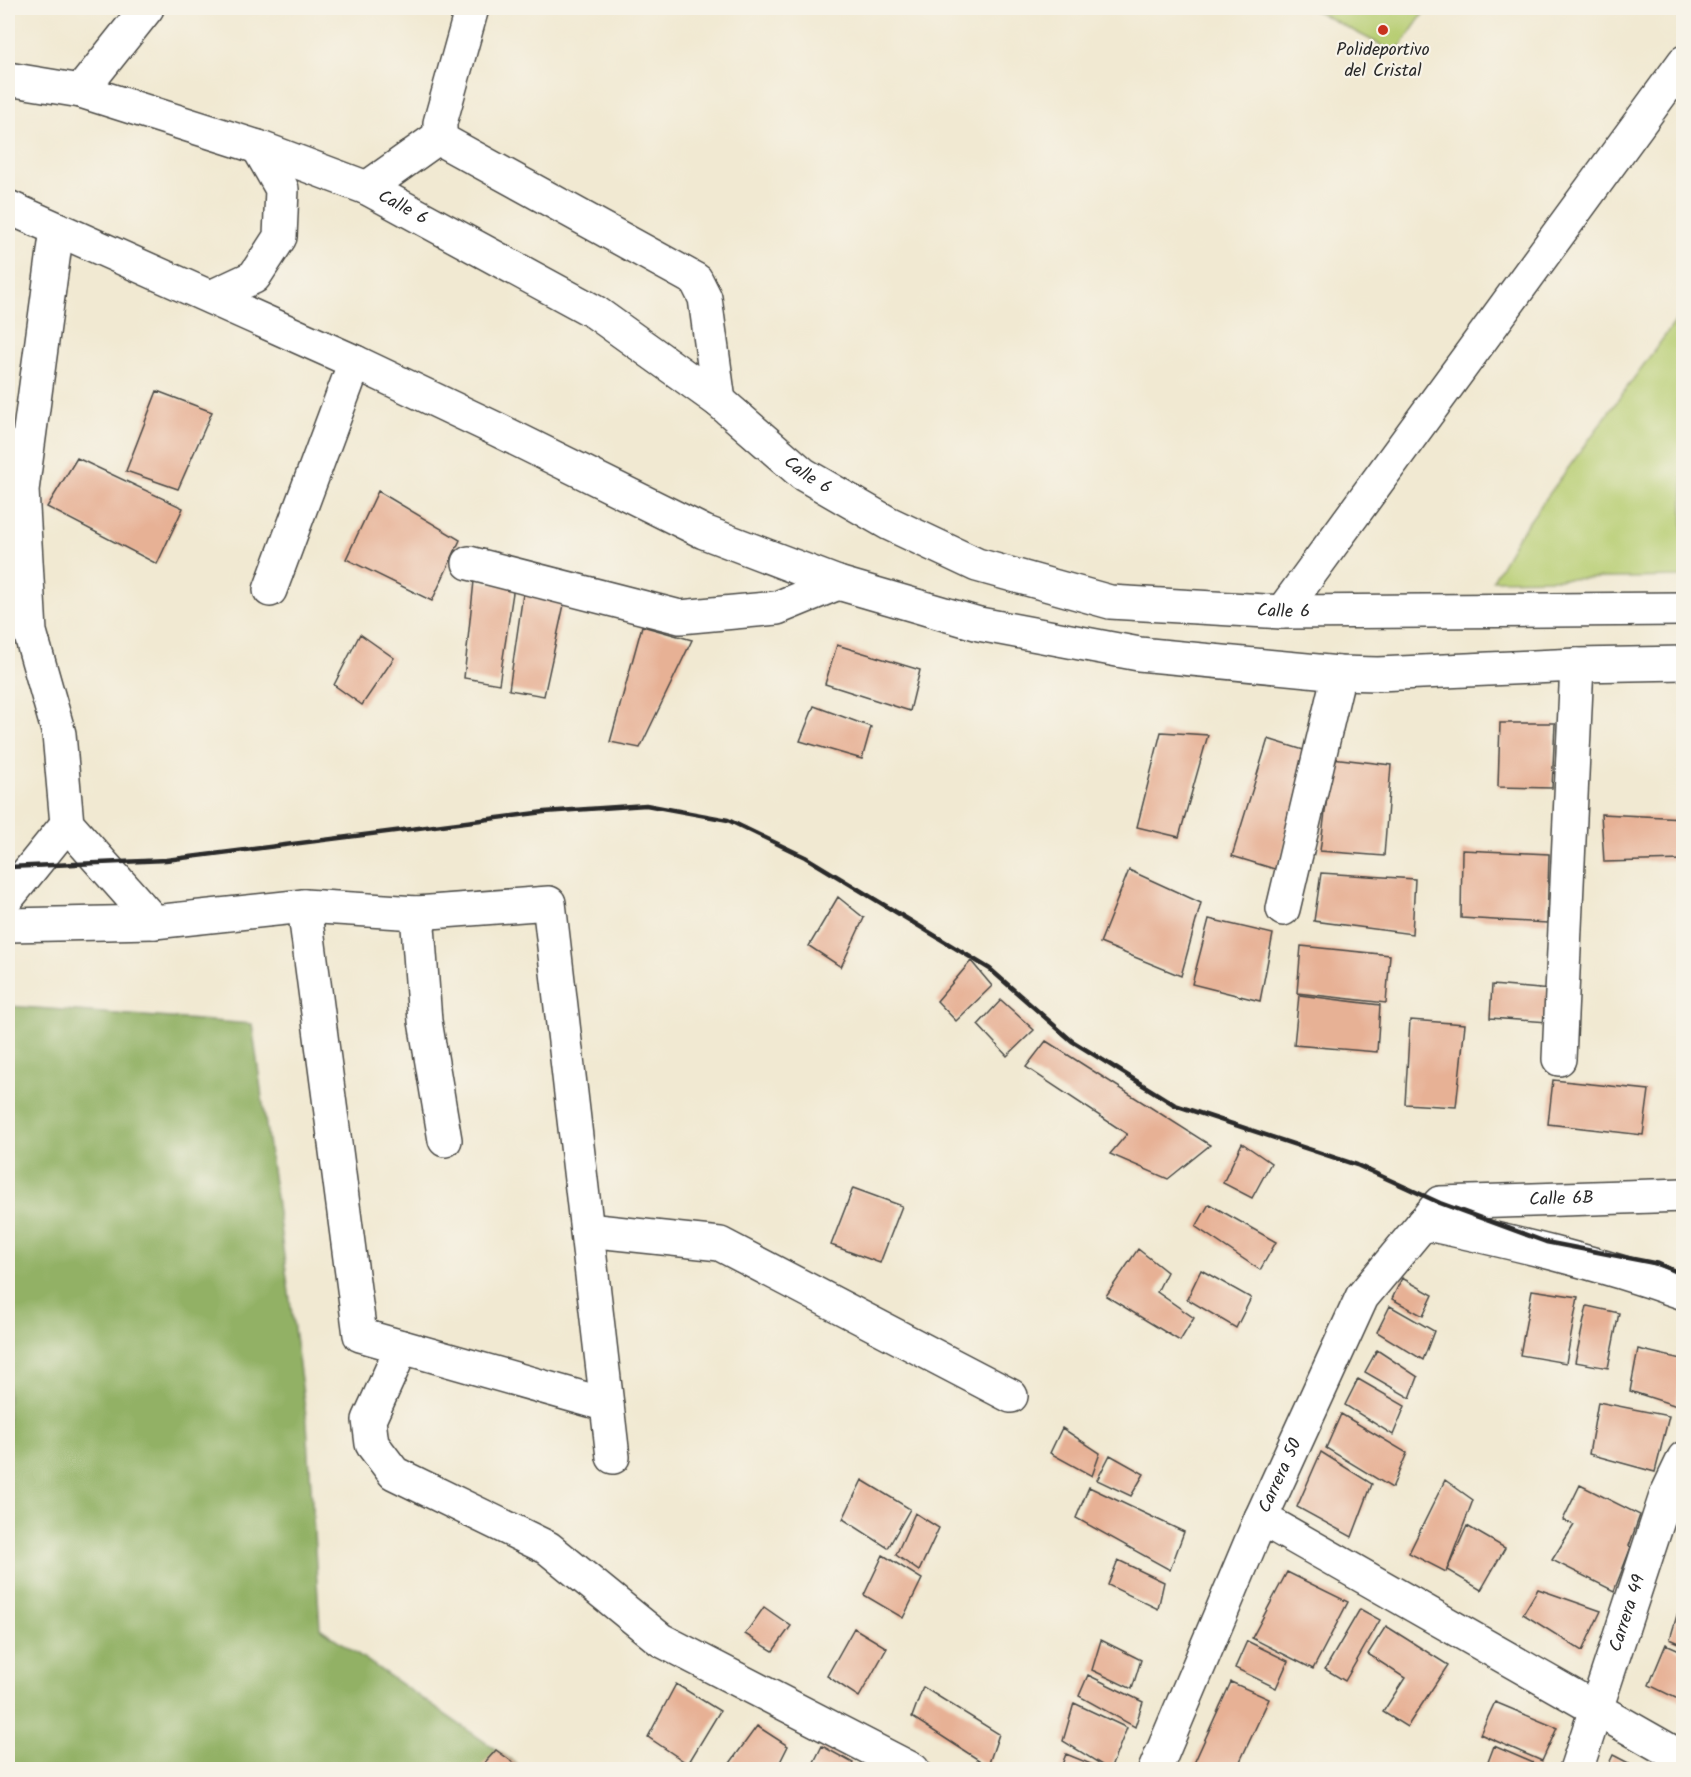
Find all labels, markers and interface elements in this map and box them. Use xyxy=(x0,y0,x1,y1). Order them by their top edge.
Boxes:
marker: Polideportivo del Cristal xyxy=(1376,23,1390,37)
place label: Polideportivo del Cristal xyxy=(1336,36,1430,86)
street label: Calle 6 xyxy=(373,182,433,233)
street label: Calle 6 xyxy=(777,448,837,502)
street label: Calle 6 xyxy=(1256,596,1310,627)
street label: Calle 6B xyxy=(1529,1183,1594,1215)
street label: Carrera 50 xyxy=(1251,1433,1310,1518)
street label: Carrera 49 xyxy=(1601,1571,1654,1656)

